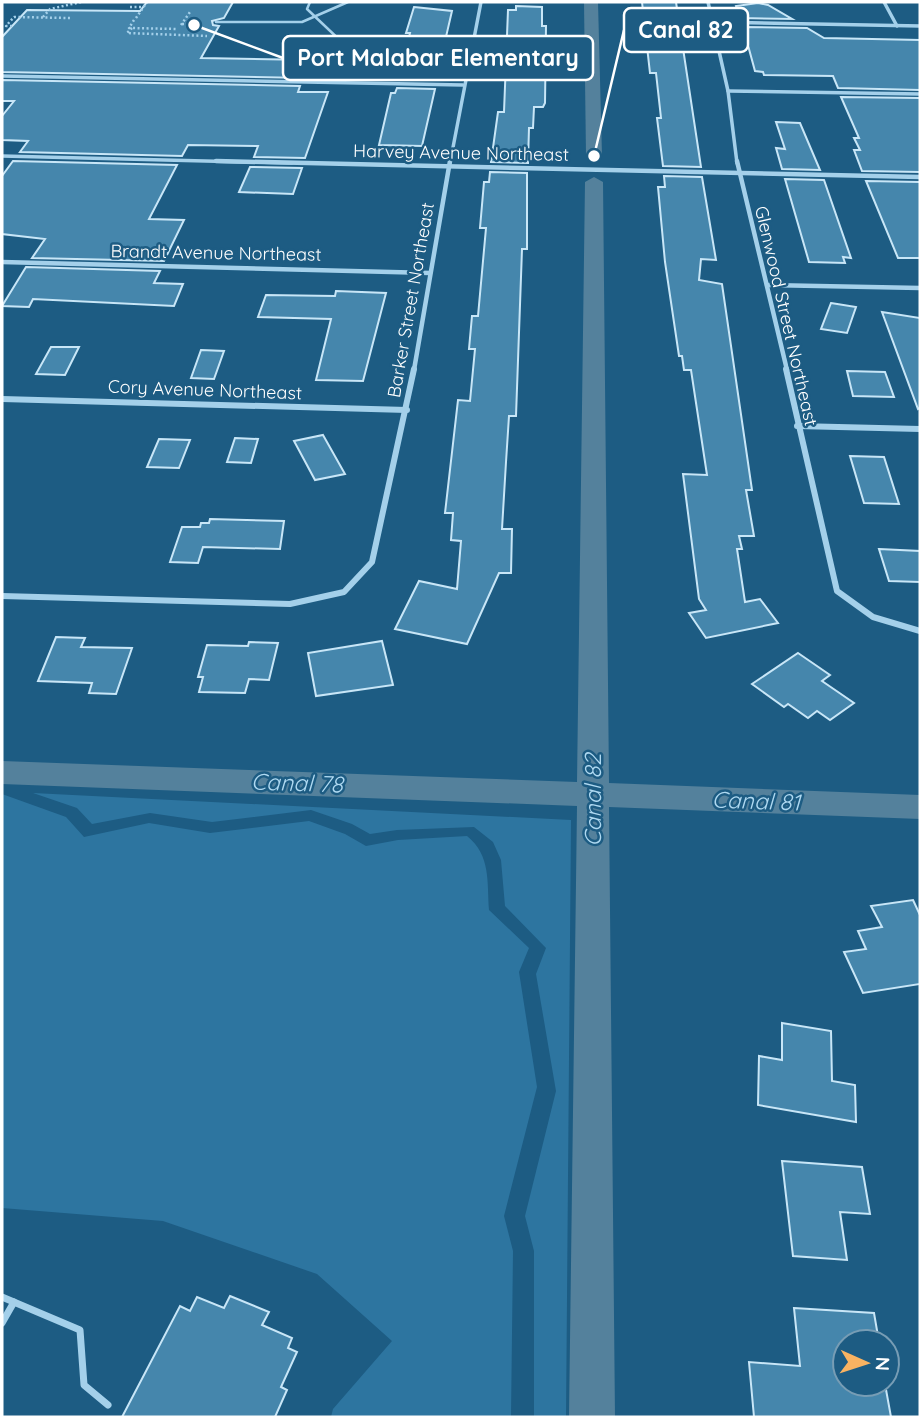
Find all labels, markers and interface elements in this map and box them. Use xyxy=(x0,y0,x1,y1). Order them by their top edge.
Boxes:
callout: Canal 82 xyxy=(624,8,748,52)
text: Canal 82 xyxy=(638,15,734,44)
callout: Port Malabar Elementary xyxy=(283,36,593,80)
text: Port Malabar Elementary xyxy=(297,43,579,72)
street label: Harvey Avenue Northeast xyxy=(353,139,569,166)
street label: Barker Street Northeast xyxy=(382,200,439,399)
street label: Glenwood Street Northeast xyxy=(750,204,823,428)
street label: Brandt Avenue Northeast xyxy=(110,239,322,266)
street label: Cory Avenue Northeast xyxy=(108,375,302,404)
water label: Canal 82 xyxy=(578,751,607,846)
water label: Canal 78 xyxy=(251,766,345,799)
water label: Canal 81 xyxy=(711,784,802,817)
north arrow xyxy=(831,1328,901,1398)
text: N xyxy=(871,1356,895,1371)

